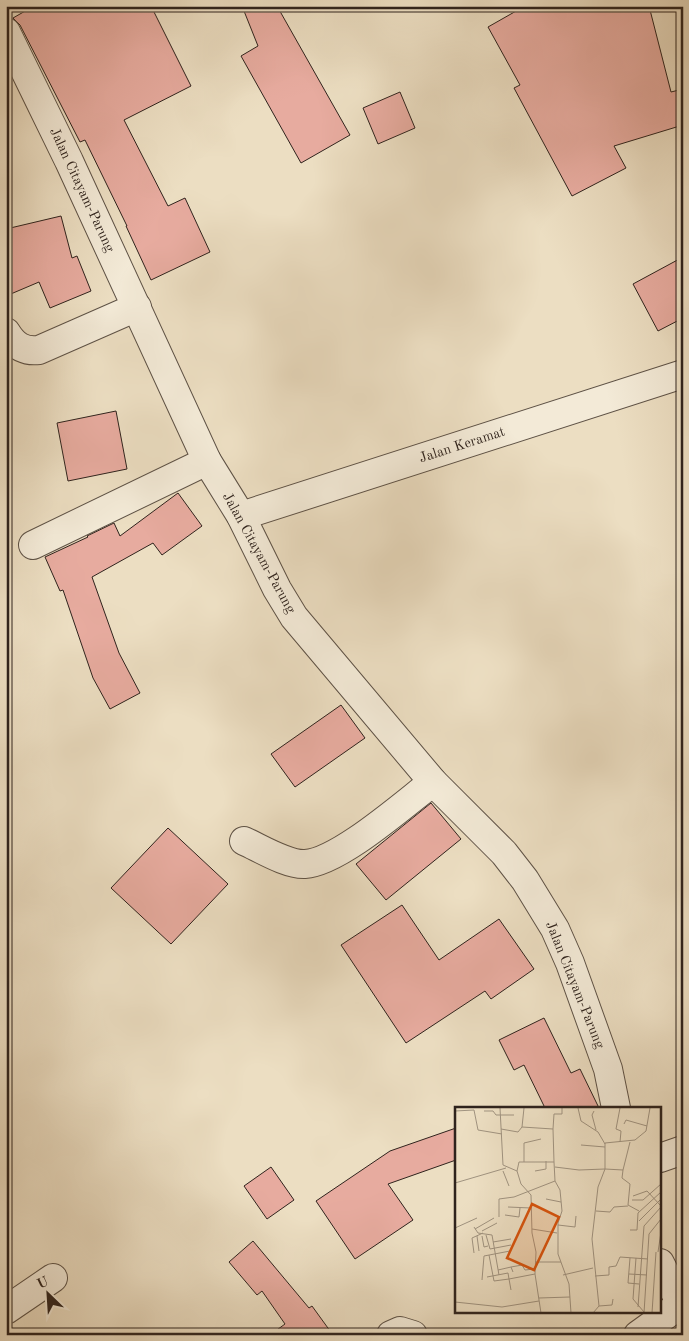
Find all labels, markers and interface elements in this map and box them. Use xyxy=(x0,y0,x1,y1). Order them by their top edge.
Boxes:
street label: Jalan Citayam-Parung xyxy=(47,126,117,255)
street label: Jalan Keramat xyxy=(417,425,507,465)
street label: Jalan Citayam-Parung xyxy=(220,490,298,616)
street label: Jalan Citayam-Parung xyxy=(543,919,607,1051)
inset map xyxy=(455,1107,662,1314)
north arrow xyxy=(22,1268,72,1318)
text: U xyxy=(35,1274,51,1292)

